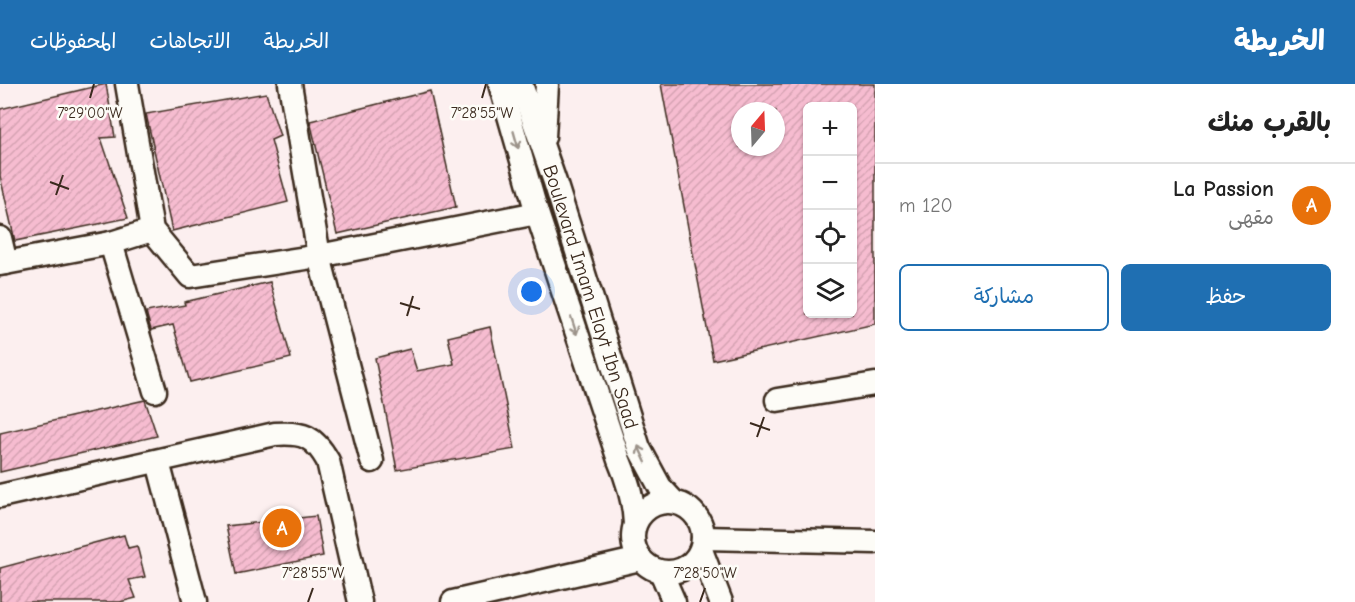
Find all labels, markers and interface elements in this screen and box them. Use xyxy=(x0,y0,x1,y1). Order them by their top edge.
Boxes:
text: الخريطة xyxy=(1234,25,1325,57)
text: المحفوظات xyxy=(30,29,116,53)
text: الاتجاهات xyxy=(149,29,231,53)
text: الخريطة xyxy=(264,29,329,53)
north arrow xyxy=(731,102,785,156)
map controls xyxy=(803,102,857,318)
button: + xyxy=(803,102,857,156)
text: 7°29'00"W xyxy=(58,104,122,122)
text: 7°28'55"W xyxy=(451,104,513,122)
text: بالقرب منك xyxy=(1208,108,1331,138)
one-way arrow xyxy=(510,130,522,149)
button: − xyxy=(803,156,857,210)
street label: Boulevard Imam Elayt Ibn Saad xyxy=(538,162,643,432)
text: La Passion xyxy=(1173,176,1274,202)
text: 120 m xyxy=(899,194,953,217)
text: A xyxy=(1306,194,1317,217)
text: مقهى xyxy=(1228,206,1274,229)
button: locate xyxy=(803,210,857,264)
button: layers xyxy=(803,264,857,318)
button: مشاركة xyxy=(899,264,1109,331)
button: حفظ xyxy=(1121,264,1331,331)
your location xyxy=(517,277,546,306)
one-way arrow xyxy=(570,316,581,335)
one-way arrow xyxy=(635,446,647,464)
pin: A xyxy=(262,506,302,550)
text: 7°28'55"W xyxy=(282,564,344,582)
text: 7°28'50"W xyxy=(673,564,737,582)

